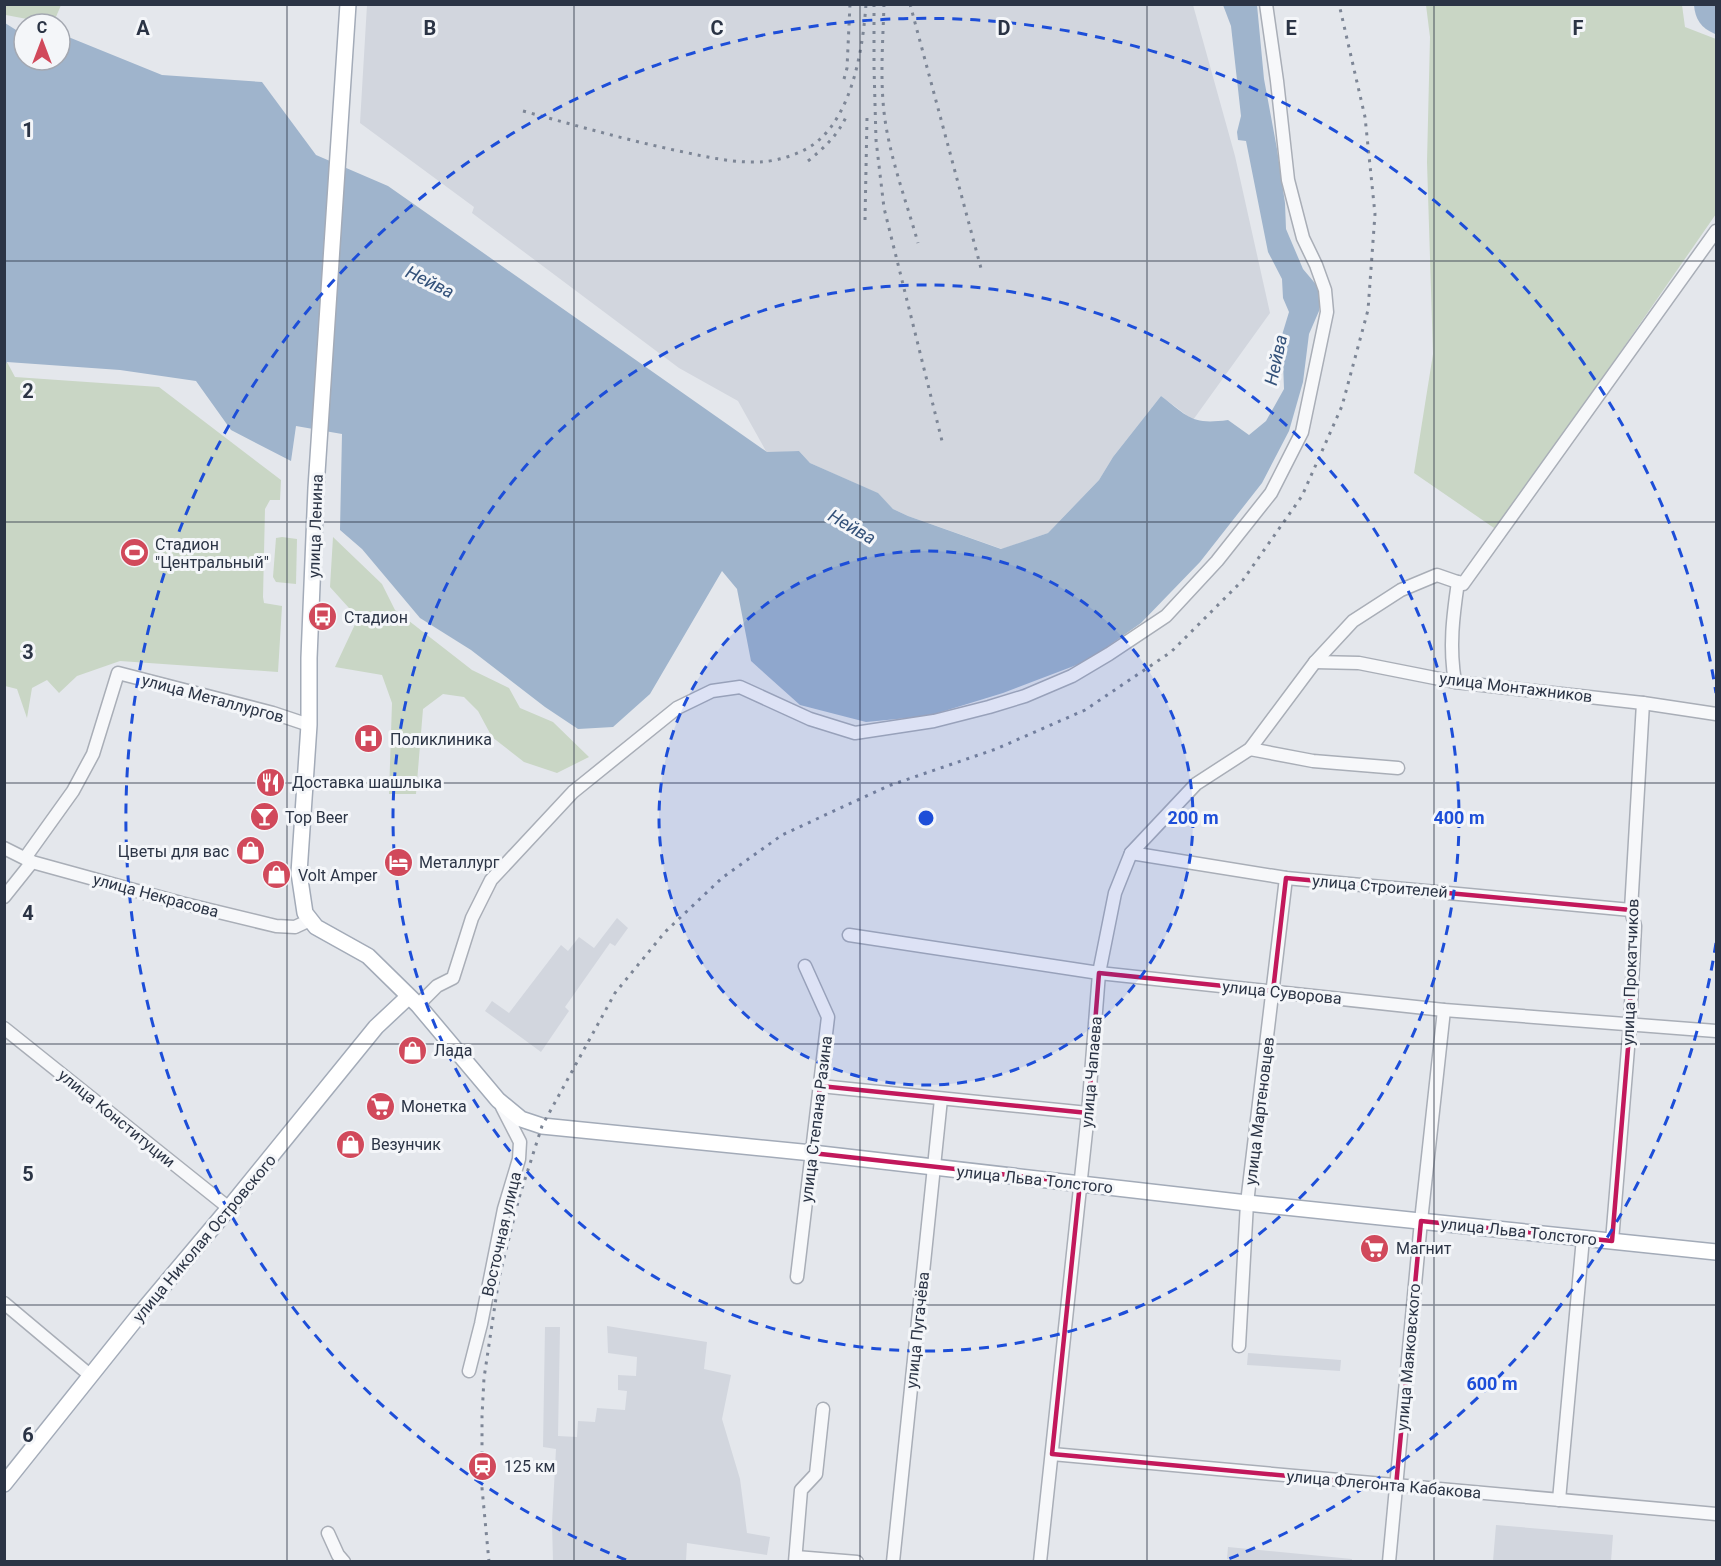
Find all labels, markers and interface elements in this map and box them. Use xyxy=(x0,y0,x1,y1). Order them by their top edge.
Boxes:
north arrow xyxy=(12,12,72,72)
text: A xyxy=(136,16,150,40)
text: B xyxy=(424,16,436,40)
text: C xyxy=(710,16,724,40)
text: D xyxy=(998,16,1011,40)
text: E xyxy=(1285,16,1297,40)
text: F xyxy=(1573,16,1584,40)
text: С xyxy=(37,18,47,37)
text: 1 xyxy=(22,118,34,142)
water label: Нейва xyxy=(403,261,458,302)
water label: Нейва xyxy=(1260,333,1291,387)
text: 2 xyxy=(22,379,34,403)
street label: улица Ленина xyxy=(304,474,327,578)
water label: Нейва xyxy=(825,505,880,548)
place label: Стадион "Центральный" xyxy=(155,535,269,572)
sports icon: Стадион "Центральный" xyxy=(118,537,150,569)
bus stop icon: Стадион xyxy=(307,601,339,633)
place label: Стадион xyxy=(344,608,408,627)
text: 3 xyxy=(22,640,34,664)
street label: улица Монтажников xyxy=(1438,669,1594,706)
street label: улица Металлургов xyxy=(140,670,286,727)
hospital icon: Поликлиника xyxy=(353,723,385,755)
place label: Поликлиника xyxy=(390,730,492,749)
restaurant icon: Доставка шашлыка xyxy=(255,766,287,798)
place label: Доставка шашлыка xyxy=(292,773,442,792)
bar icon: Top Beer xyxy=(248,801,280,833)
text: 200 m xyxy=(1167,807,1219,828)
text: 400 m xyxy=(1433,807,1485,828)
place label: Top Beer xyxy=(285,808,349,827)
centre of rings xyxy=(916,808,936,828)
shop icon: Цветы для вас xyxy=(234,835,266,867)
place label: Цветы для вас xyxy=(118,842,229,861)
hotel icon: Металлург xyxy=(382,846,414,878)
place label: Металлург xyxy=(419,853,500,872)
shop icon: Volt Amper xyxy=(261,859,293,891)
place label: Volt Amper xyxy=(298,866,378,885)
street label: улица Некрасова xyxy=(91,870,221,921)
street label: улица Строителей xyxy=(1311,871,1448,902)
street label: улица Прокатчиков xyxy=(1618,898,1643,1046)
text: 4 xyxy=(22,901,34,925)
street label: улица Суворова xyxy=(1221,977,1343,1008)
street label: улица Чапаева xyxy=(1077,1016,1106,1129)
shop icon: Лада xyxy=(397,1034,429,1066)
street label: улица Степана Разина xyxy=(797,1035,836,1203)
street label: улица Мартеновцев xyxy=(1241,1036,1278,1186)
place label: Лада xyxy=(434,1041,472,1060)
street label: улица Конституции xyxy=(54,1065,179,1171)
supermarket icon: Монетка xyxy=(364,1090,396,1122)
place label: Монетка xyxy=(401,1097,467,1116)
shop icon: Везунчик xyxy=(334,1128,366,1160)
place label: Везунчик xyxy=(371,1135,441,1154)
street label: улица Николая Островского xyxy=(129,1151,280,1326)
text: 5 xyxy=(22,1162,34,1186)
street label: улица Льва Толстого xyxy=(956,1162,1114,1197)
street label: Восточная улица xyxy=(478,1170,525,1298)
street label: улица Льва Толстого xyxy=(1440,1214,1598,1249)
supermarket icon: Магнит xyxy=(1359,1232,1391,1264)
place label: Магнит xyxy=(1396,1239,1452,1258)
street label: улица Пугачёва xyxy=(902,1271,933,1389)
street label: улица Маяковского xyxy=(1393,1283,1424,1431)
text: 600 m xyxy=(1466,1373,1518,1394)
text: 6 xyxy=(22,1423,34,1447)
station icon: 125 км xyxy=(467,1450,499,1482)
place label: 125 км xyxy=(504,1457,555,1476)
street label: улица Флегонта Кабакова xyxy=(1286,1467,1482,1502)

